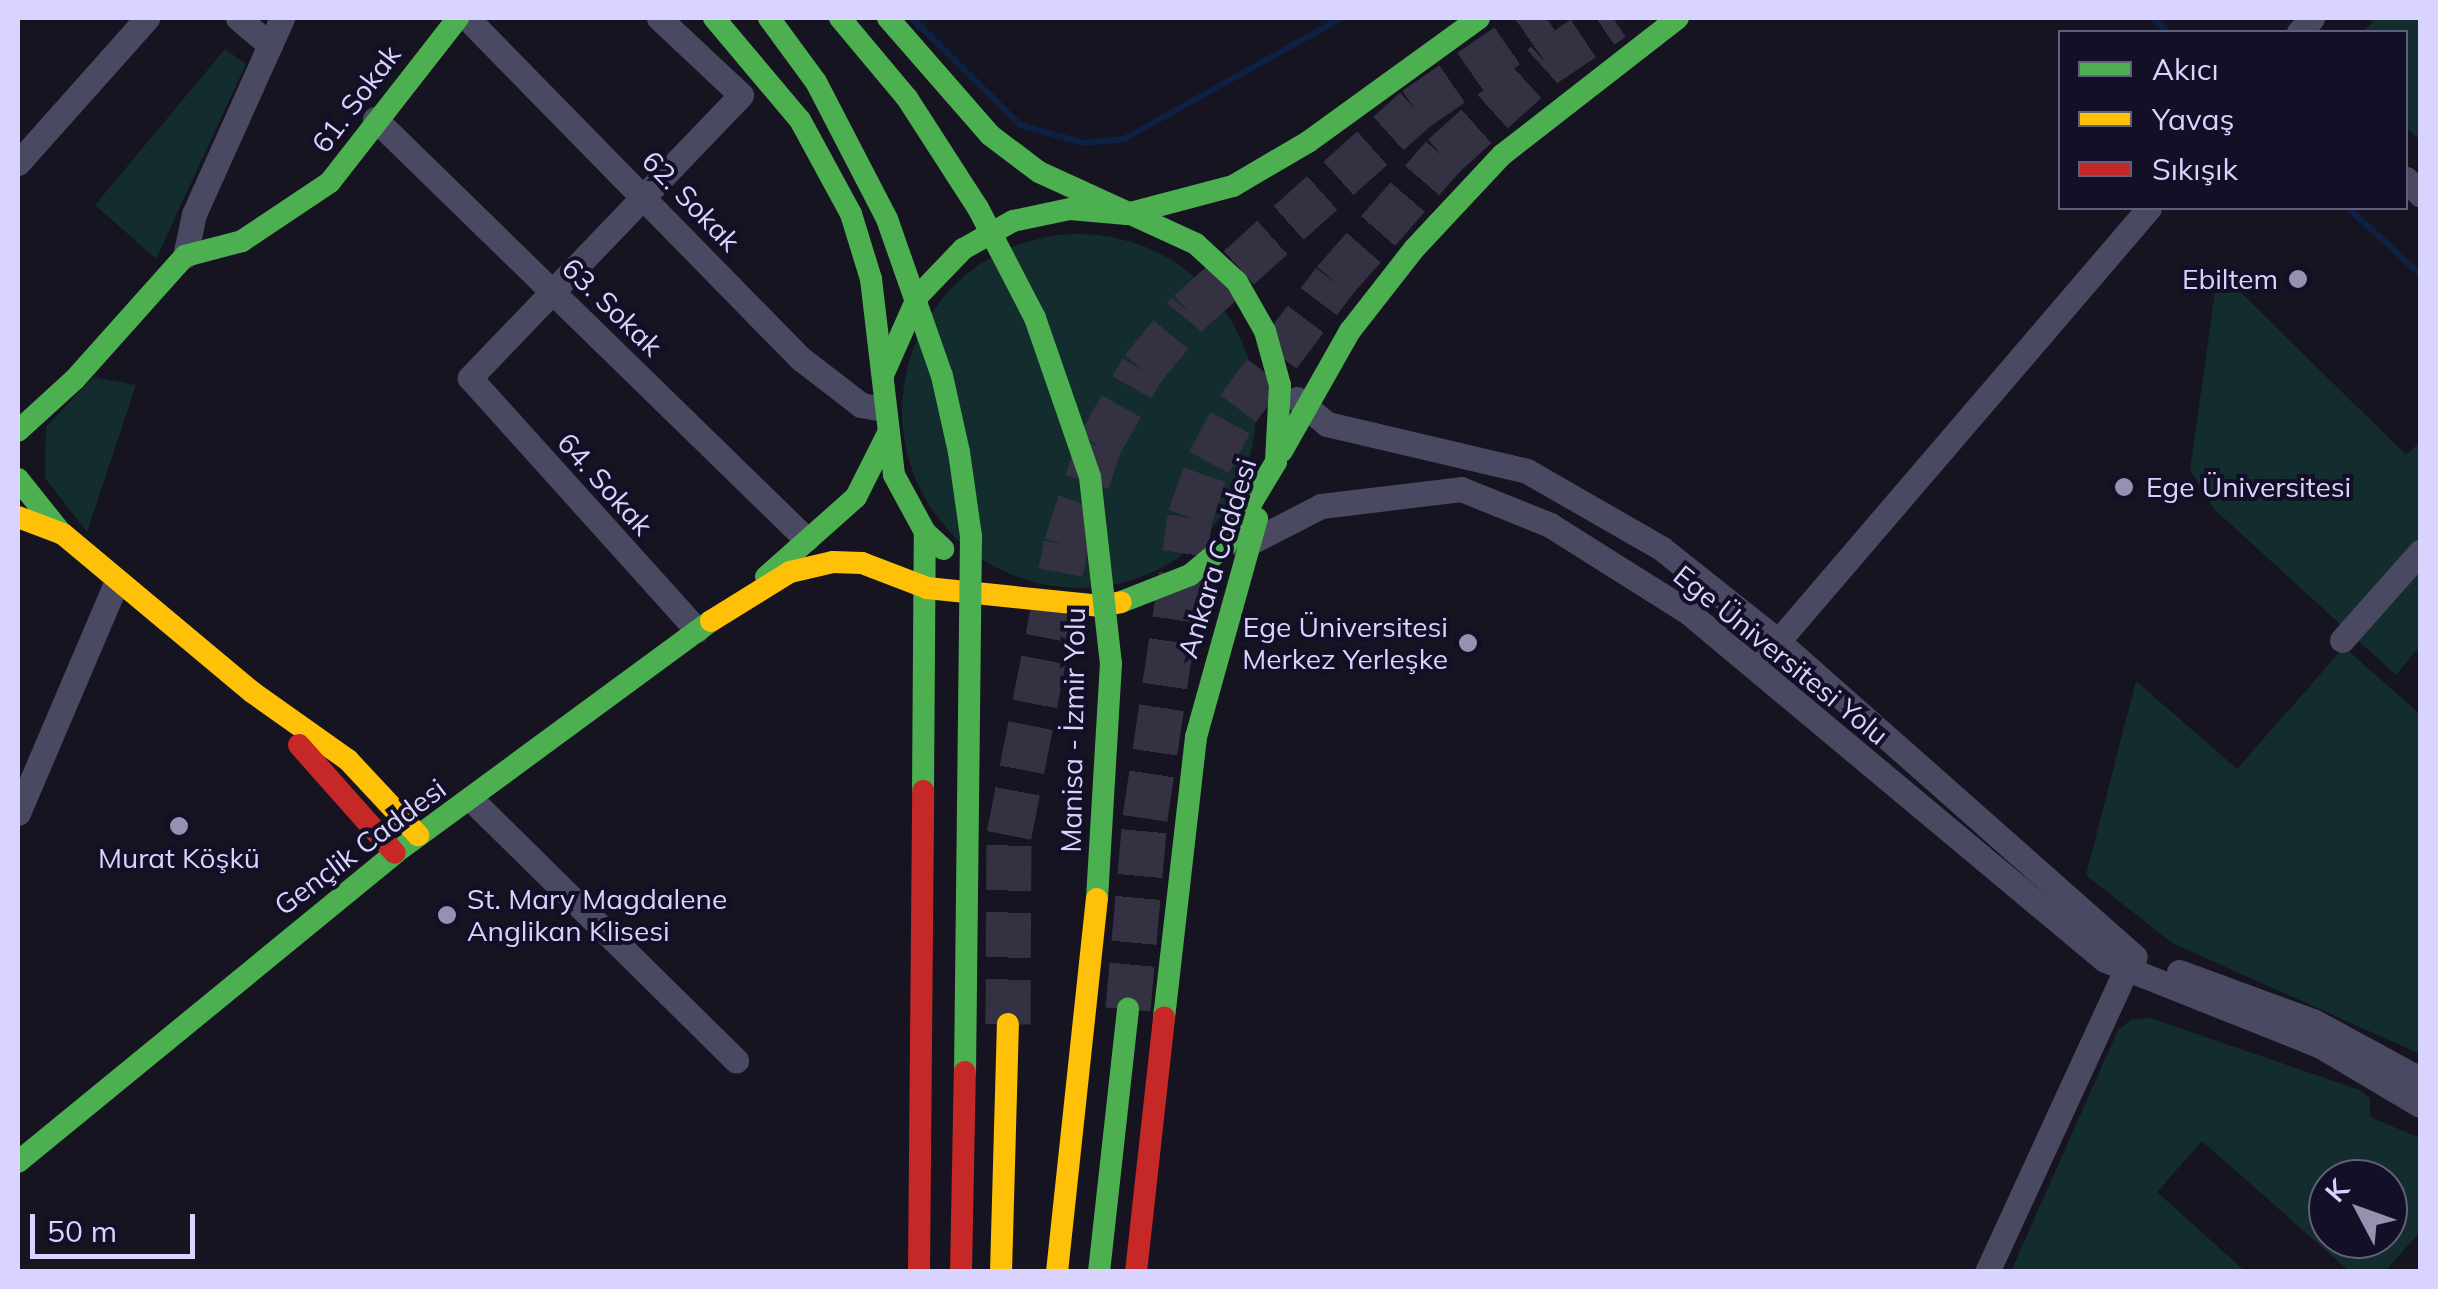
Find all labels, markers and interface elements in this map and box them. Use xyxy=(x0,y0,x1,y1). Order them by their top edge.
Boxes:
legend xyxy=(2058,30,2408,210)
street label: 61. Sokak xyxy=(305,38,407,160)
text: Akıcı xyxy=(2152,50,2219,88)
text: Yavaş xyxy=(2152,100,2234,138)
street label: 62. Sokak xyxy=(635,144,747,258)
text: Sıkışık xyxy=(2152,150,2238,188)
street label: 63. Sokak xyxy=(555,251,669,363)
place label: Ebiltem xyxy=(2182,262,2278,296)
marker: Ebiltem xyxy=(2287,268,2309,290)
street label: 64. Sokak xyxy=(550,426,660,542)
street label: Ankara Caddesi xyxy=(1171,454,1263,662)
place label: Ege Üniversitesi xyxy=(2146,470,2351,504)
marker: Ege Üniversitesi xyxy=(2111,474,2137,500)
street label: Ege Üniversitesi Yolu xyxy=(1667,558,1895,752)
street label: Manisa - İzmir Yolu xyxy=(1054,607,1092,853)
place label: Ege Üniversitesi Merkez Yerleşke xyxy=(1242,610,1448,676)
marker: Ege Üniversitesi Merkez Yerleşke xyxy=(1457,632,1479,654)
street label: Gençlik Caddesi xyxy=(268,772,452,922)
marker: Murat Köşkü xyxy=(168,815,190,837)
place label: Murat Köşkü xyxy=(98,841,260,875)
place label: St. Mary Magdalene Anglikan Klisesi xyxy=(467,882,727,948)
marker: St. Mary Magdalene Anglikan Klisesi xyxy=(436,904,458,926)
north arrow xyxy=(2308,1159,2408,1259)
text: K xyxy=(2317,1172,2356,1209)
scale bar xyxy=(35,1194,200,1256)
text: 50 m xyxy=(47,1212,117,1250)

